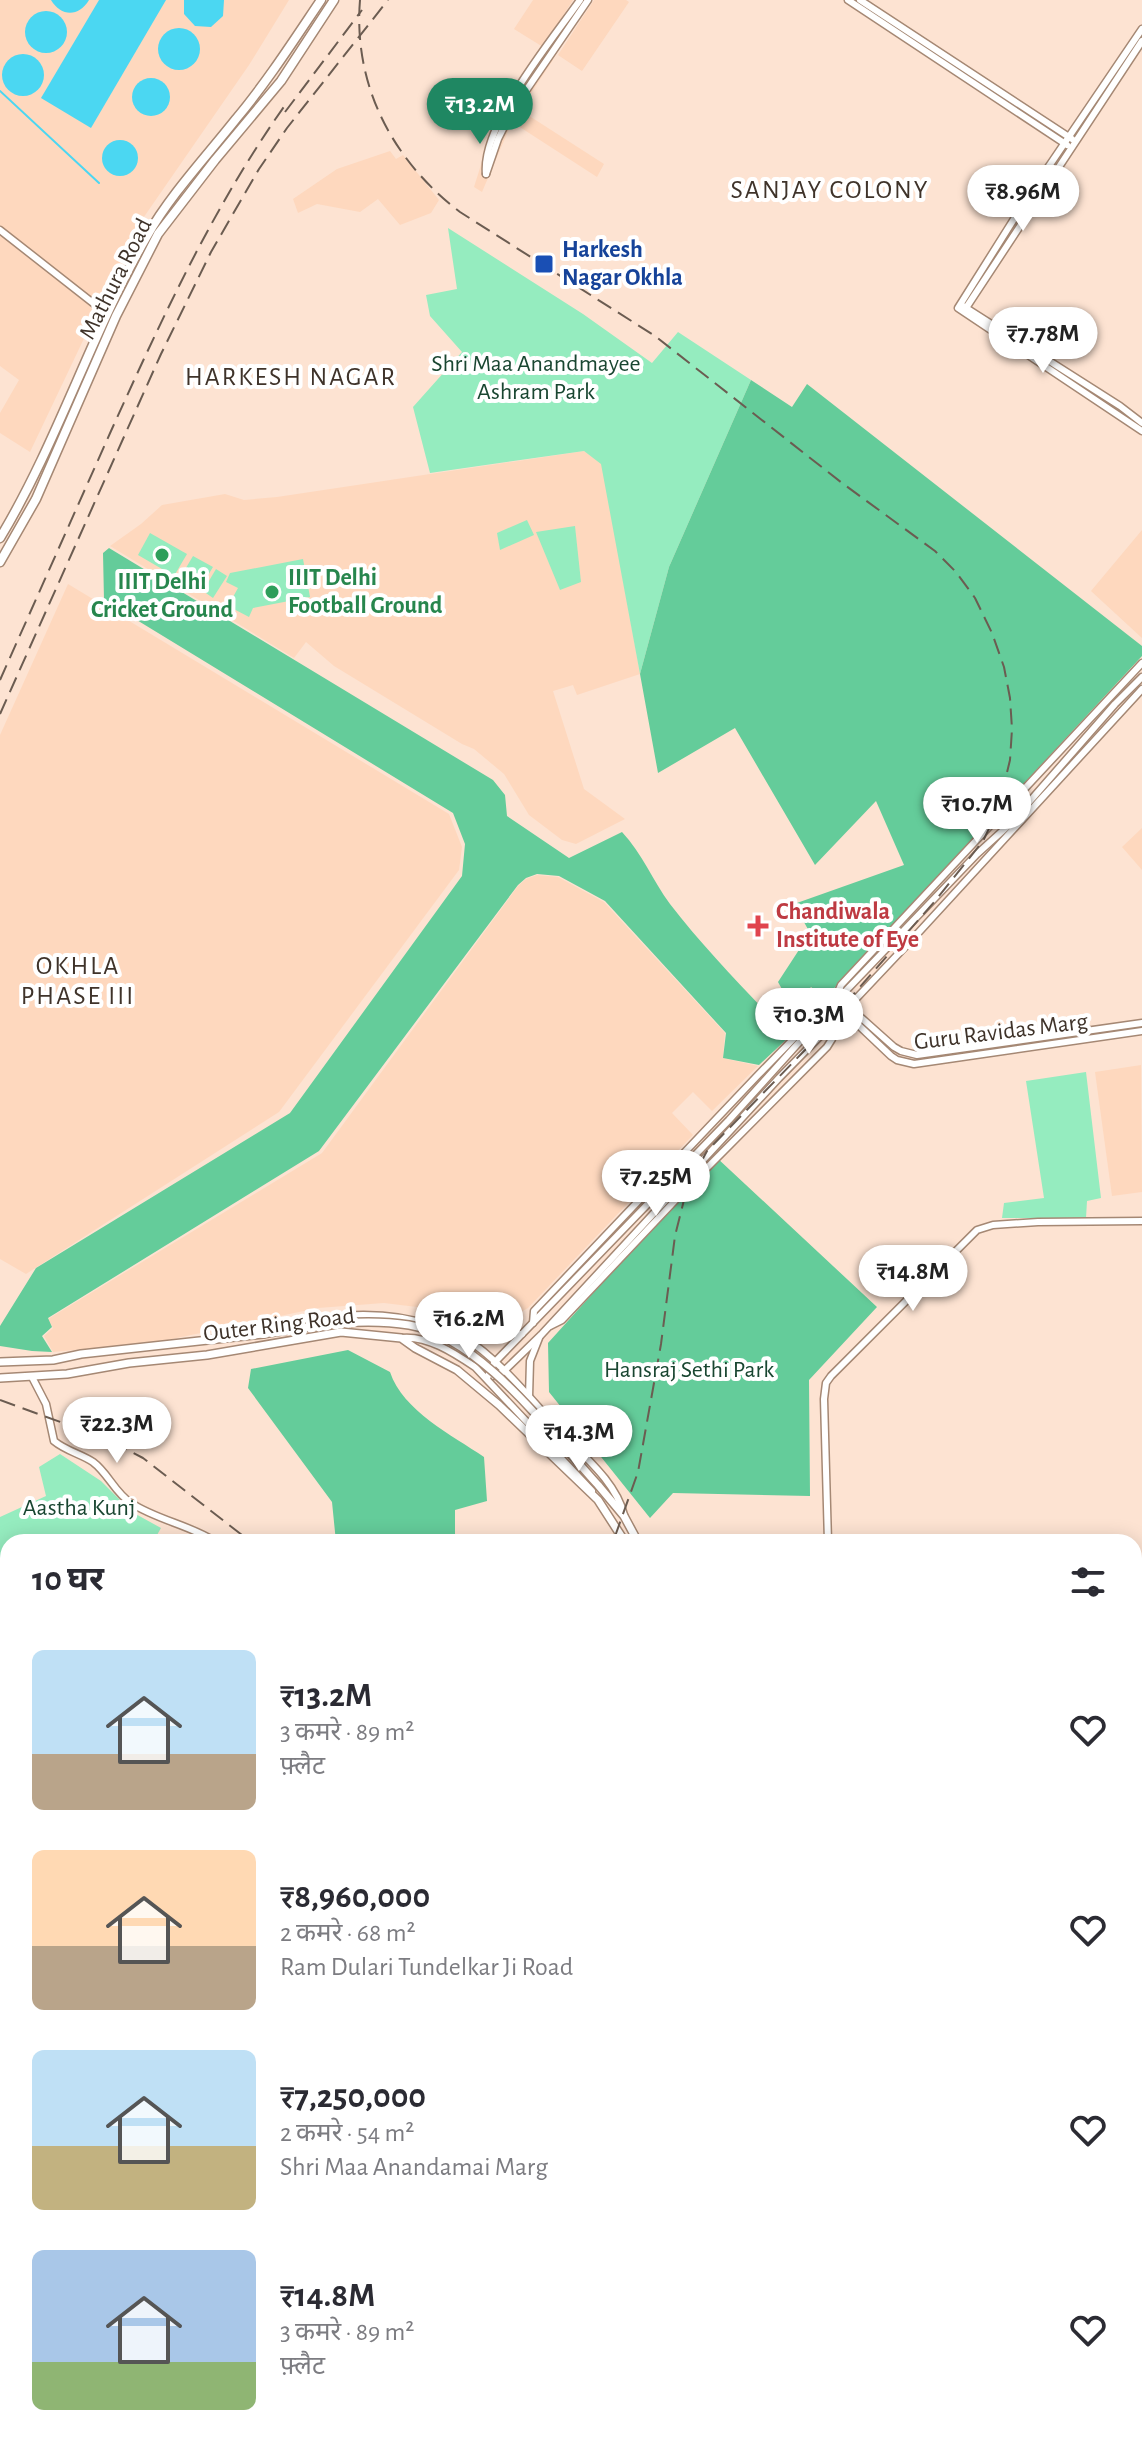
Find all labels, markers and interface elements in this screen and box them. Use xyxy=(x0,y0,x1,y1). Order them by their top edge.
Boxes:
pin: ₹13.2M xyxy=(415,78,545,146)
text: ₹13.2M xyxy=(445,91,515,117)
pin: ₹8.96M xyxy=(958,165,1088,233)
district label: SANJAY COLONY xyxy=(731,177,929,203)
text: ₹8.96M xyxy=(985,178,1061,204)
street label: Mathura Road xyxy=(75,215,157,343)
place label: Harkesh Nagar Okhla xyxy=(562,238,683,290)
marker: Harkesh Nagar Okhla xyxy=(533,253,555,275)
pin: ₹7.78M xyxy=(978,307,1108,375)
text: ₹7.78M xyxy=(1007,320,1079,346)
park label: Shri Maa Anandmayee Ashram Park xyxy=(431,352,641,404)
district label: HARKESH NAGAR xyxy=(185,364,397,390)
marker: IIIT Delhi Cricket Ground xyxy=(153,546,171,564)
place label: IIIT Delhi Football Ground xyxy=(288,566,443,618)
place label: IIIT Delhi Cricket Ground xyxy=(91,570,233,622)
marker: IIIT Delhi Football Ground xyxy=(263,583,281,601)
pin: ₹10.7M xyxy=(912,777,1042,845)
text: ₹10.7M xyxy=(941,790,1013,816)
place label: Chandiwala Institute of Eye xyxy=(776,900,919,952)
marker: Chandiwala Institute of Eye xyxy=(747,915,769,937)
district label: OKHLA PHASE III xyxy=(21,953,135,1009)
pin: ₹10.3M xyxy=(744,988,874,1056)
text: ₹10.3M xyxy=(773,1001,845,1027)
street label: Guru Ravidas Marg xyxy=(913,1009,1090,1055)
pin: ₹7.25M xyxy=(591,1150,721,1218)
text: ₹7.25M xyxy=(620,1163,692,1189)
pin: ₹14.8M xyxy=(848,1245,978,1313)
text: ₹14.8M xyxy=(877,1258,949,1284)
pin: ₹16.2M xyxy=(404,1292,534,1360)
street label: Outer Ring Road xyxy=(202,1304,356,1346)
text: ₹16.2M xyxy=(433,1305,505,1331)
park label: Hansraj Sethi Park xyxy=(604,1358,774,1382)
pin: ₹22.3M xyxy=(52,1397,182,1465)
pin: ₹14.3M xyxy=(514,1405,644,1473)
text: ₹22.3M xyxy=(80,1410,154,1436)
text: ₹14.3M xyxy=(543,1418,615,1444)
park label: Aastha Kunj xyxy=(23,1496,135,1520)
icon: filters xyxy=(1066,1560,1110,1604)
text: 10 घर xyxy=(32,1563,104,1597)
text: ₹13.2M xyxy=(280,1679,372,1713)
icon: home xyxy=(96,1682,192,1778)
icon: heart xyxy=(1066,1708,1110,1752)
text: 3 कमरे · 89 m² xyxy=(280,1719,414,1745)
text: फ़्लैट xyxy=(280,1753,325,1779)
text: ₹8,960,000 xyxy=(280,1880,430,1914)
icon: home xyxy=(96,1882,192,1978)
icon: heart xyxy=(1066,1908,1110,1952)
text: 2 कमरे · 68 m² xyxy=(280,1920,416,1946)
text: Ram Dulari Tundelkar Ji Road xyxy=(280,1954,573,1980)
text: ₹7,250,000 xyxy=(280,2080,426,2114)
icon: home xyxy=(96,2082,192,2178)
icon: heart xyxy=(1066,2108,1110,2152)
text: 2 कमरे · 54 m² xyxy=(280,2120,414,2146)
text: Shri Maa Anandamai Marg xyxy=(280,2154,548,2180)
text: ₹14.8M xyxy=(280,2279,375,2313)
icon: home xyxy=(96,2282,192,2378)
icon: heart xyxy=(1066,2308,1110,2352)
text: 3 कमरे · 89 m² xyxy=(280,2319,414,2345)
text: फ़्लैट xyxy=(280,2353,325,2379)

